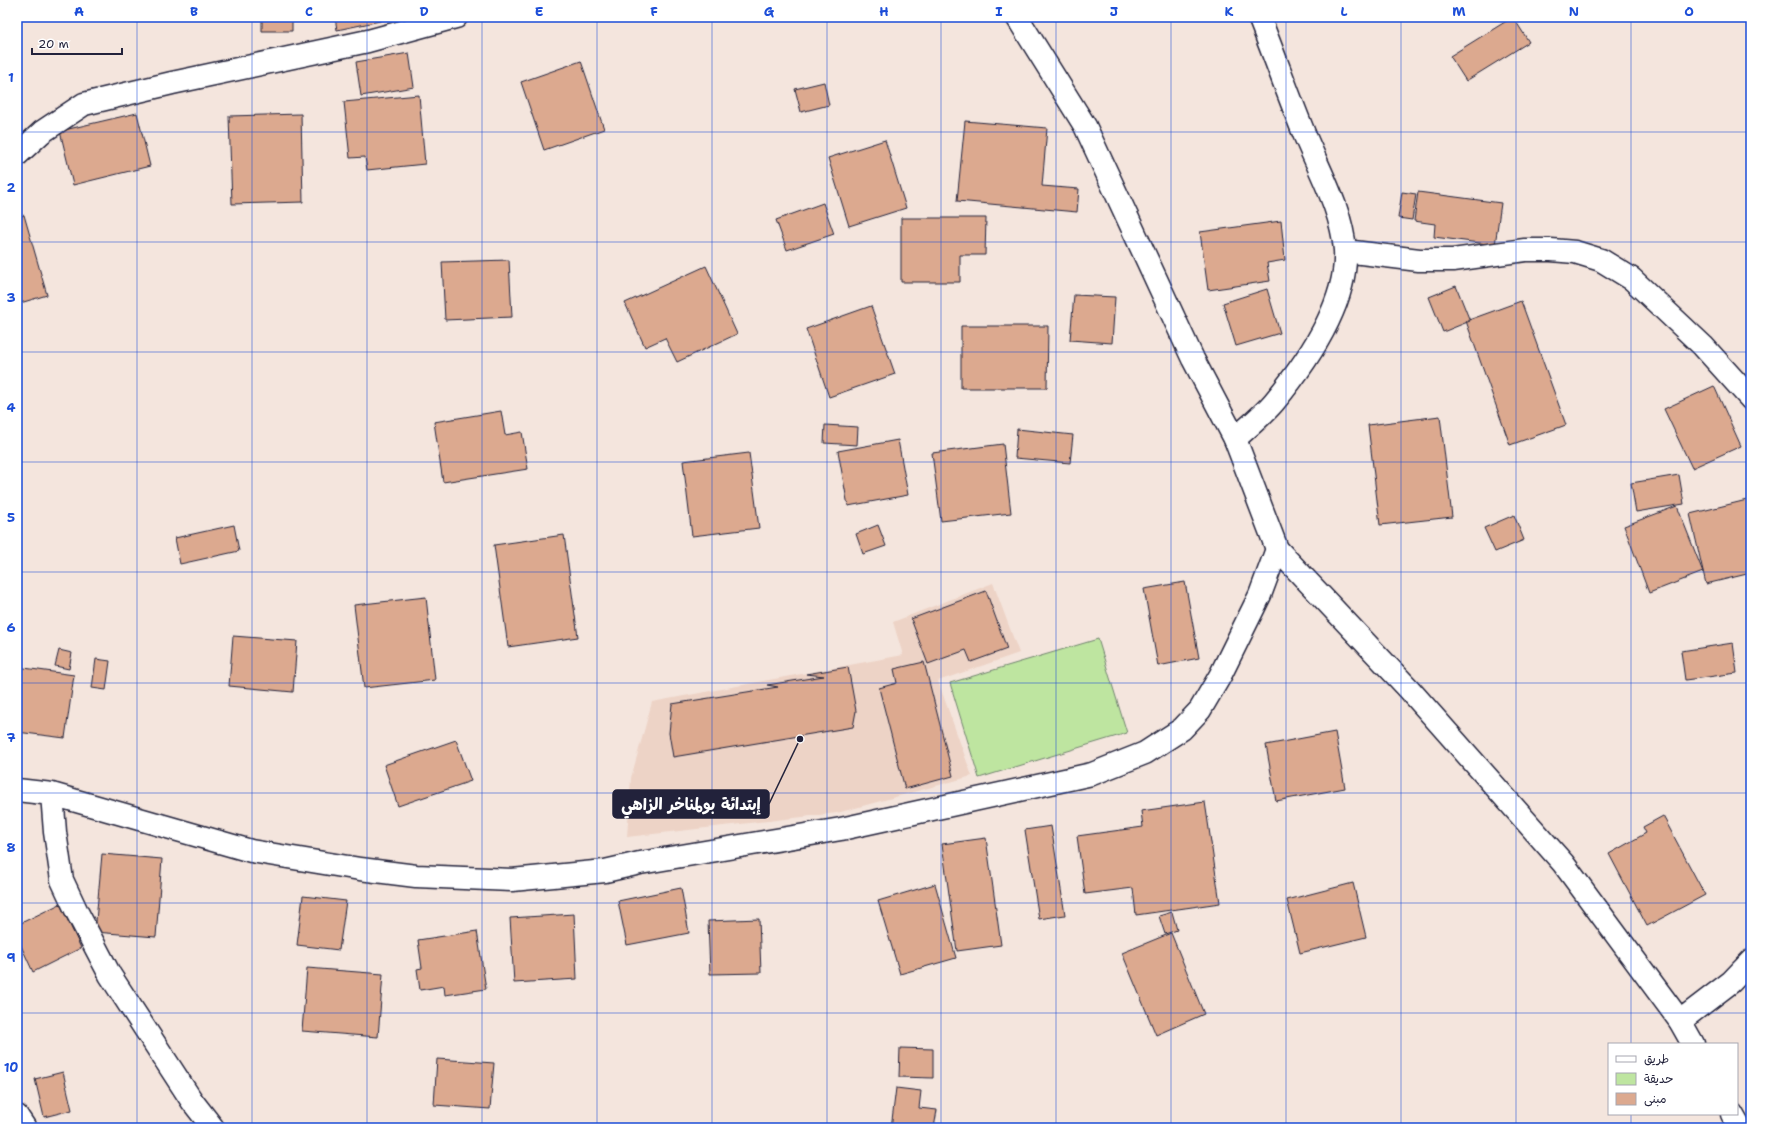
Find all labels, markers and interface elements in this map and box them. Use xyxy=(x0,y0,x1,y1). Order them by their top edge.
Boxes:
text: A xyxy=(74,3,84,20)
text: B xyxy=(190,3,198,20)
text: C xyxy=(305,3,313,20)
text: D xyxy=(419,3,429,20)
text: E xyxy=(535,3,544,20)
text: F xyxy=(650,3,658,20)
text: G xyxy=(764,3,775,20)
text: H xyxy=(879,3,889,20)
text: I xyxy=(995,3,1003,20)
text: J xyxy=(1110,3,1118,20)
text: K xyxy=(1225,3,1234,20)
text: L xyxy=(1340,3,1348,20)
text: M xyxy=(1452,3,1466,20)
text: N xyxy=(1569,3,1579,20)
text: O xyxy=(1684,3,1694,20)
scale bar xyxy=(32,30,122,56)
text: 20 m xyxy=(38,36,69,52)
text: 1 xyxy=(8,69,14,86)
text: 2 xyxy=(6,179,16,196)
text: 3 xyxy=(6,289,16,306)
text: 4 xyxy=(6,399,16,416)
text: 5 xyxy=(7,509,15,526)
text: 6 xyxy=(6,619,16,636)
text: 7 xyxy=(6,729,16,746)
callout: إبتدائة بولمناخر الزاهي xyxy=(613,790,769,818)
text: إبتدائة بولمناخر الزاهي xyxy=(621,794,761,819)
text: 8 xyxy=(6,839,16,856)
text: 9 xyxy=(6,949,16,966)
legend xyxy=(1608,1043,1738,1115)
text: طريق xyxy=(1644,1051,1669,1067)
text: 10 xyxy=(4,1059,18,1076)
text: حديقة xyxy=(1644,1071,1673,1087)
text: مبنى xyxy=(1644,1091,1667,1107)

